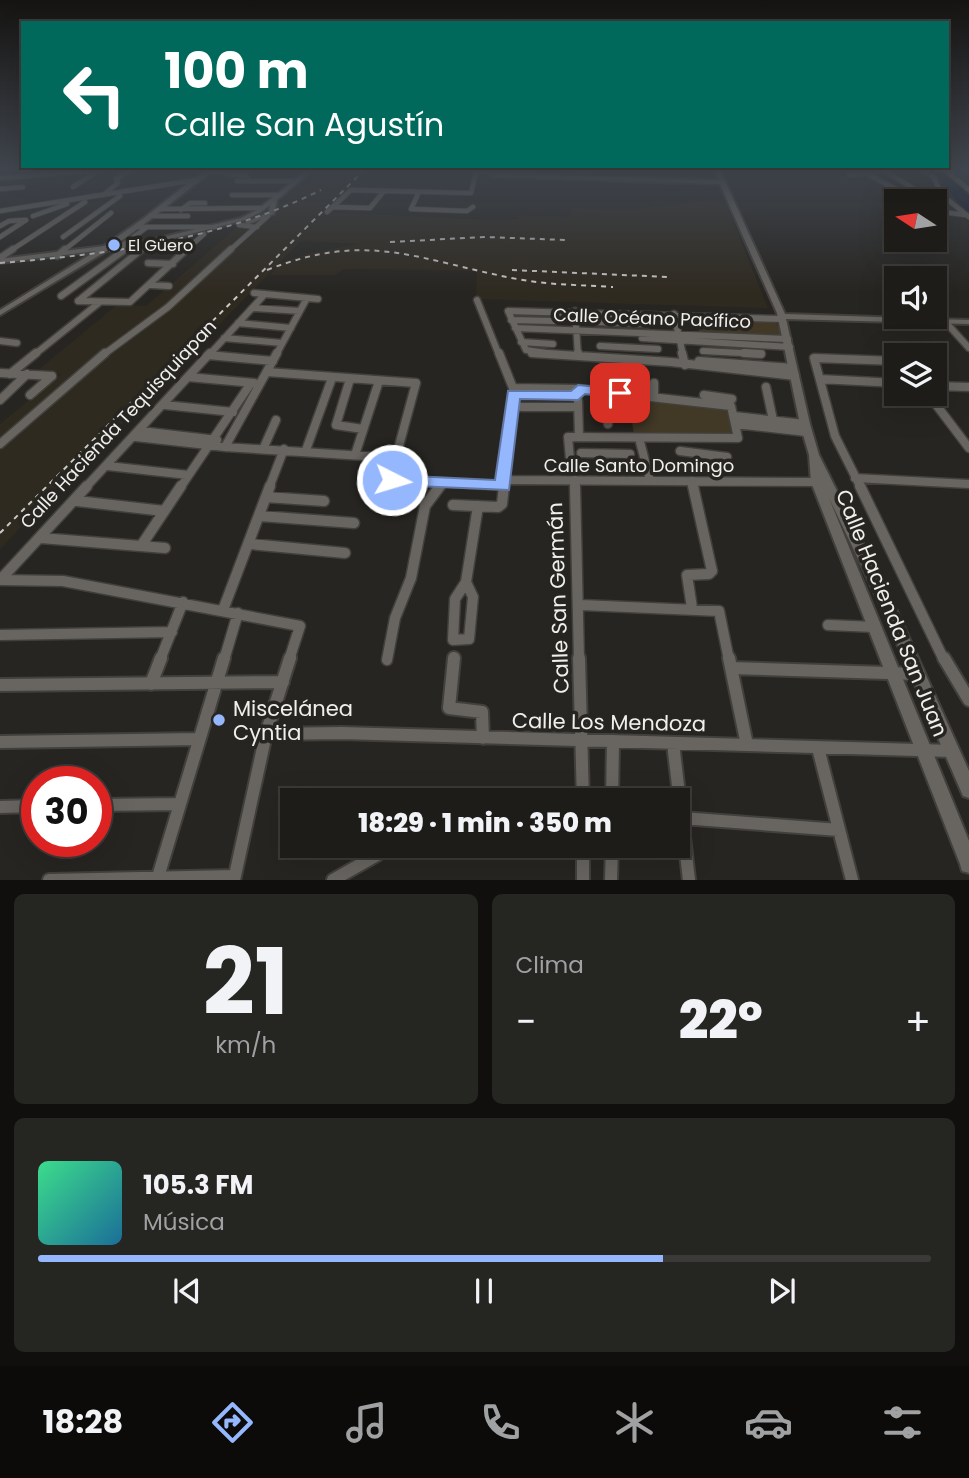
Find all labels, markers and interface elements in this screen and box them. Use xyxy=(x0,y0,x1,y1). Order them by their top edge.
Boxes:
text: 100 m xyxy=(164,37,309,105)
icon: left xyxy=(49,49,140,140)
text: Calle San Agustín xyxy=(164,102,444,147)
north arrow xyxy=(884,189,947,252)
map controls xyxy=(884,189,947,406)
place label: El Güero xyxy=(128,234,193,257)
marker: El Güero xyxy=(106,237,122,253)
button: sound xyxy=(884,266,947,329)
street label: Calle Océano Pacífico xyxy=(553,302,751,334)
street label: Calle Hacienda Tequisquiapan xyxy=(14,314,222,534)
button: layers xyxy=(884,343,947,406)
pin xyxy=(590,363,650,423)
icon: arrive xyxy=(601,374,639,412)
position arrow xyxy=(355,443,429,517)
street label: Calle Santo Domingo xyxy=(544,453,734,478)
street label: Calle Hacienda San Juan xyxy=(829,485,955,741)
street label: Calle San Germán xyxy=(540,502,576,694)
place label: Miscelánea Cyntia xyxy=(233,694,353,747)
street label: Calle Los Mendoza xyxy=(512,706,706,738)
marker: Miscelánea Cyntia xyxy=(211,712,227,728)
speed limit sign: 30 xyxy=(21,766,112,857)
text: 18:29 · 1 min · 350 m xyxy=(358,805,612,841)
text: 21 xyxy=(203,918,289,1046)
text: Clima xyxy=(516,949,584,981)
text: 22° xyxy=(679,984,763,1057)
text: − xyxy=(516,995,536,1048)
text: + xyxy=(905,995,931,1048)
text: km/h xyxy=(215,1029,276,1061)
text: 105.3 FM xyxy=(143,1167,253,1203)
text: Música xyxy=(143,1206,225,1238)
icon: previous xyxy=(168,1272,206,1310)
icon: pause xyxy=(465,1272,503,1310)
icon: next xyxy=(763,1272,801,1310)
icon: directions xyxy=(208,1398,257,1447)
icon: music xyxy=(342,1398,391,1447)
icon: phone xyxy=(476,1398,525,1447)
icon: climate xyxy=(610,1398,659,1447)
icon: car xyxy=(744,1398,793,1447)
icon: filters xyxy=(878,1398,927,1447)
text: 18:28 xyxy=(42,1399,123,1444)

